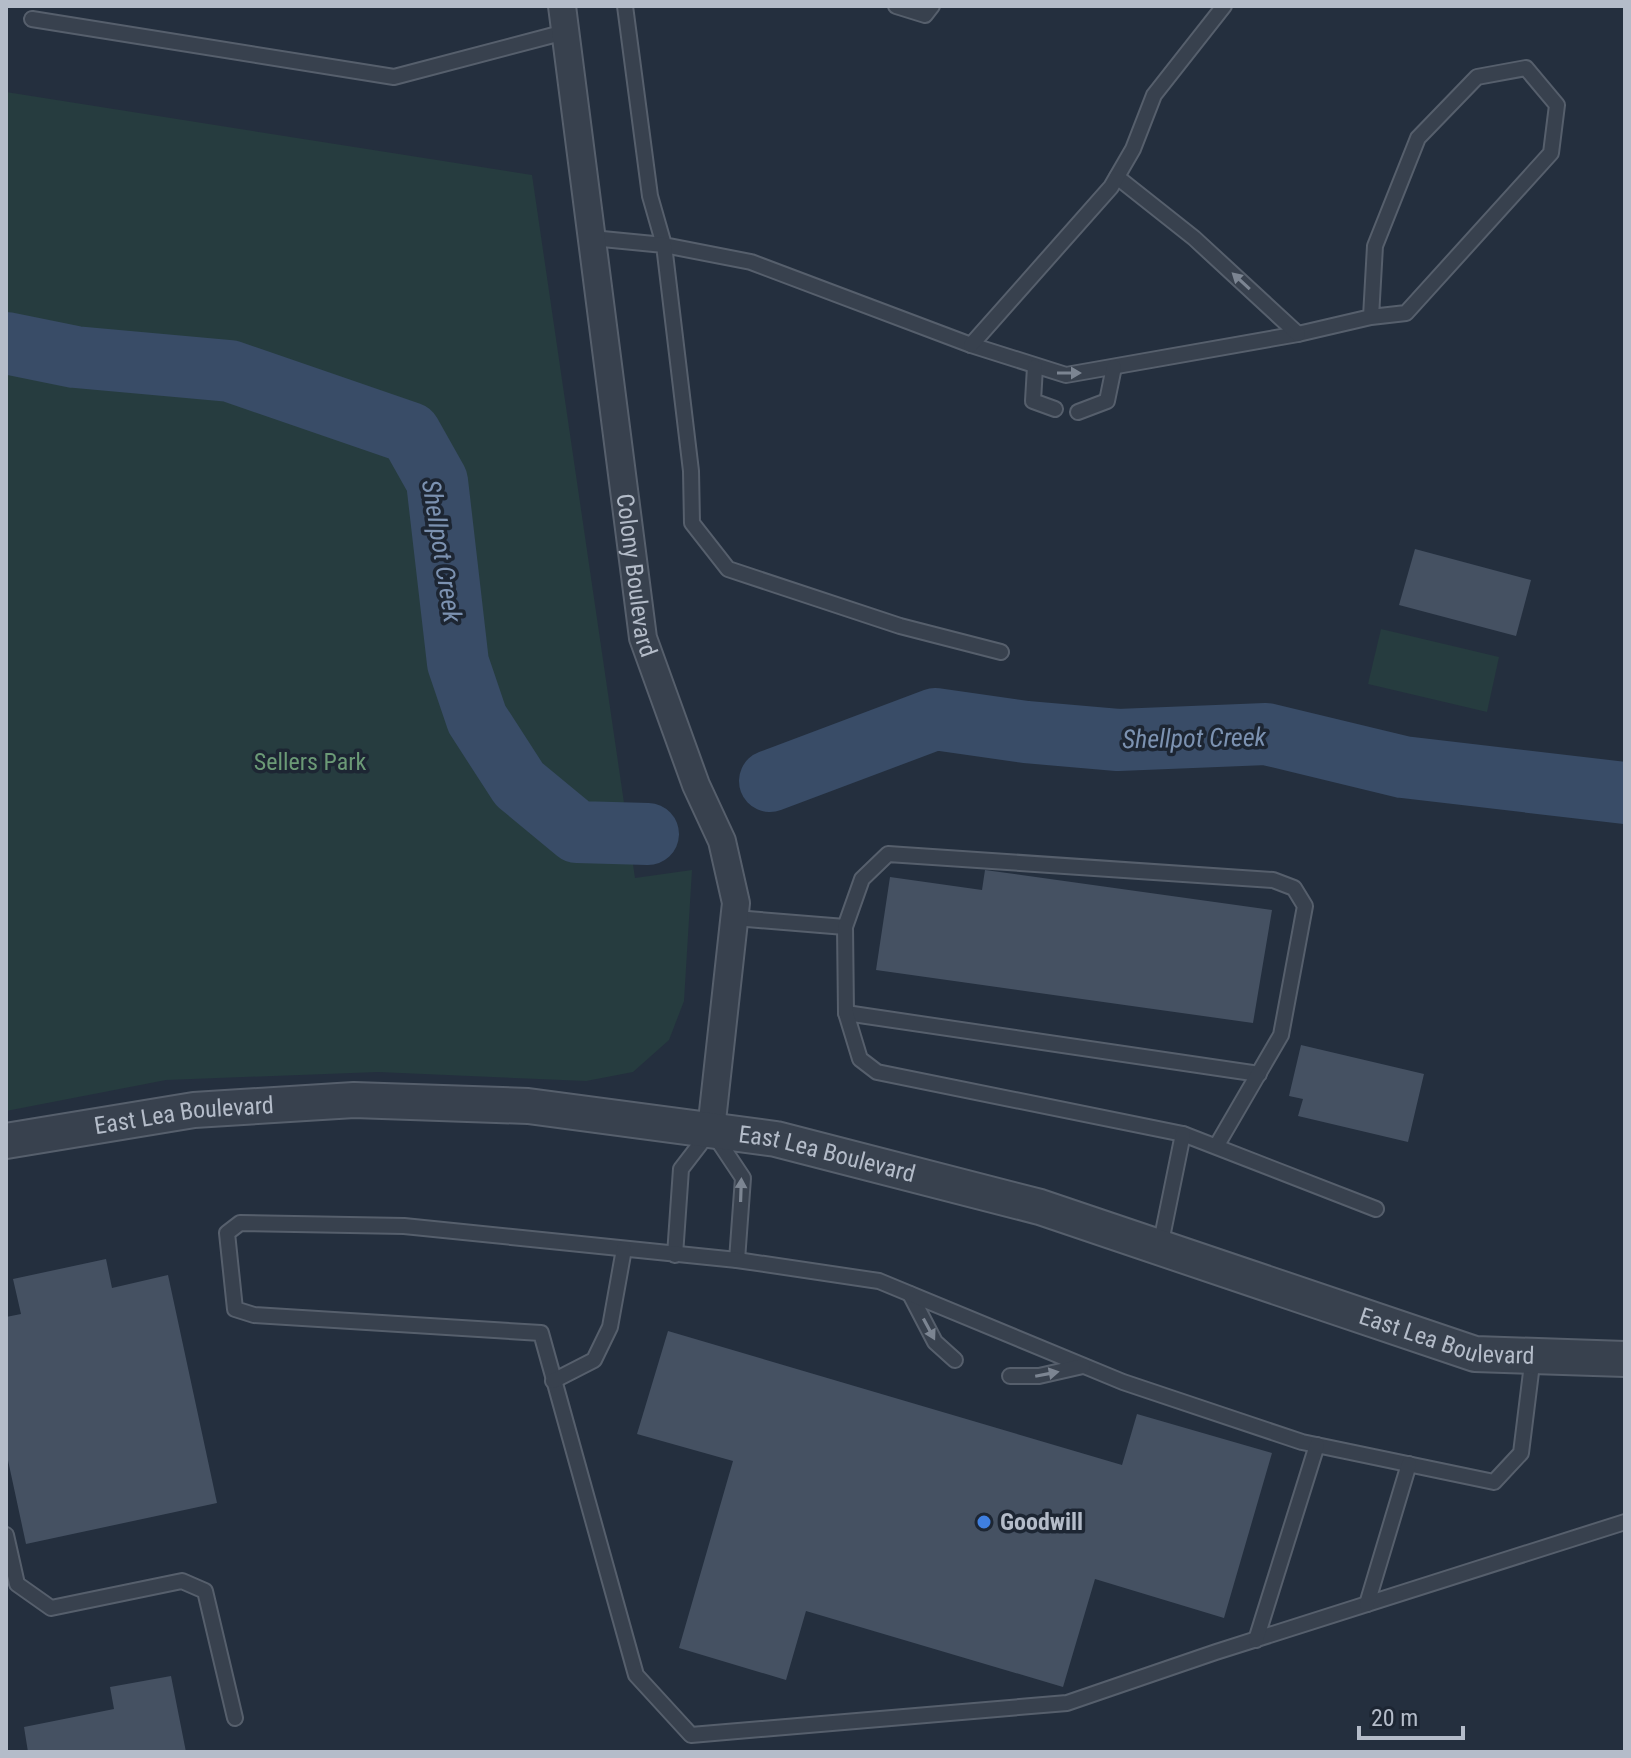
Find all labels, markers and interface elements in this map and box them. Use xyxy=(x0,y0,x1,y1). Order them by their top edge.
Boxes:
one-way arrow xyxy=(1231,273,1250,291)
one-way arrow xyxy=(1057,366,1082,379)
water label: Shellpot Creek xyxy=(416,478,468,625)
street label: Colony Boulevard xyxy=(611,492,663,661)
water label: Shellpot Creek xyxy=(1122,722,1267,754)
park label: Sellers Park xyxy=(254,748,366,776)
street label: East Lea Boulevard xyxy=(92,1091,275,1140)
street label: East Lea Boulevard xyxy=(737,1120,918,1188)
one-way arrow xyxy=(735,1177,748,1202)
street label: East Lea Boulevard xyxy=(1356,1302,1535,1370)
one-way arrow xyxy=(922,1318,936,1341)
one-way arrow xyxy=(1035,1367,1060,1379)
place label: Goodwill xyxy=(1000,1508,1083,1536)
marker: Goodwill xyxy=(975,1513,993,1531)
scale bar xyxy=(1359,1690,1463,1740)
text: 20 m xyxy=(1371,1704,1418,1732)

